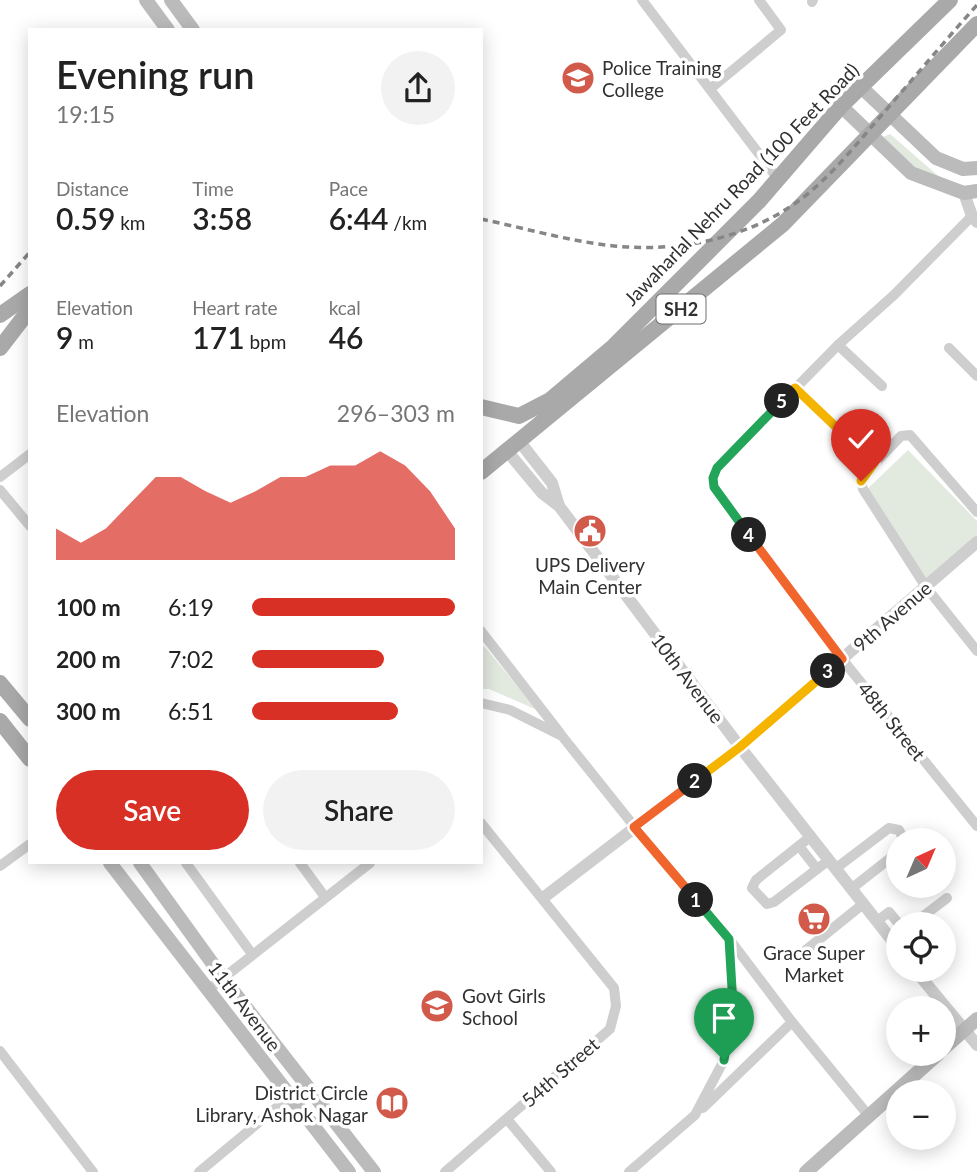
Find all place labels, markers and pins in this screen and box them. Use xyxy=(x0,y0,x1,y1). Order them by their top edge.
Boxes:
place label: Police Training College xyxy=(602,56,722,101)
school or university icon: Police Training College xyxy=(559,59,597,97)
pin: 5 xyxy=(764,384,800,418)
pin xyxy=(831,409,891,481)
public building icon: UPS Delivery Main Center xyxy=(571,512,609,550)
pin: 4 xyxy=(732,518,766,552)
place label: UPS Delivery Main Center xyxy=(535,553,645,598)
pin: 3 xyxy=(810,654,846,688)
pin: 2 xyxy=(678,764,712,798)
pin: 1 xyxy=(678,883,714,918)
supermarket icon: Grace Super Market xyxy=(795,900,833,938)
place label: Grace Super Market xyxy=(763,941,865,986)
place label: Govt Girls School xyxy=(462,984,546,1029)
school or university icon: Govt Girls School xyxy=(418,987,456,1025)
pin xyxy=(694,988,754,1060)
place label: District Circle Library, Ashok Nagar xyxy=(195,1081,368,1126)
library icon: District Circle Library, Ashok Nagar xyxy=(373,1084,411,1122)

